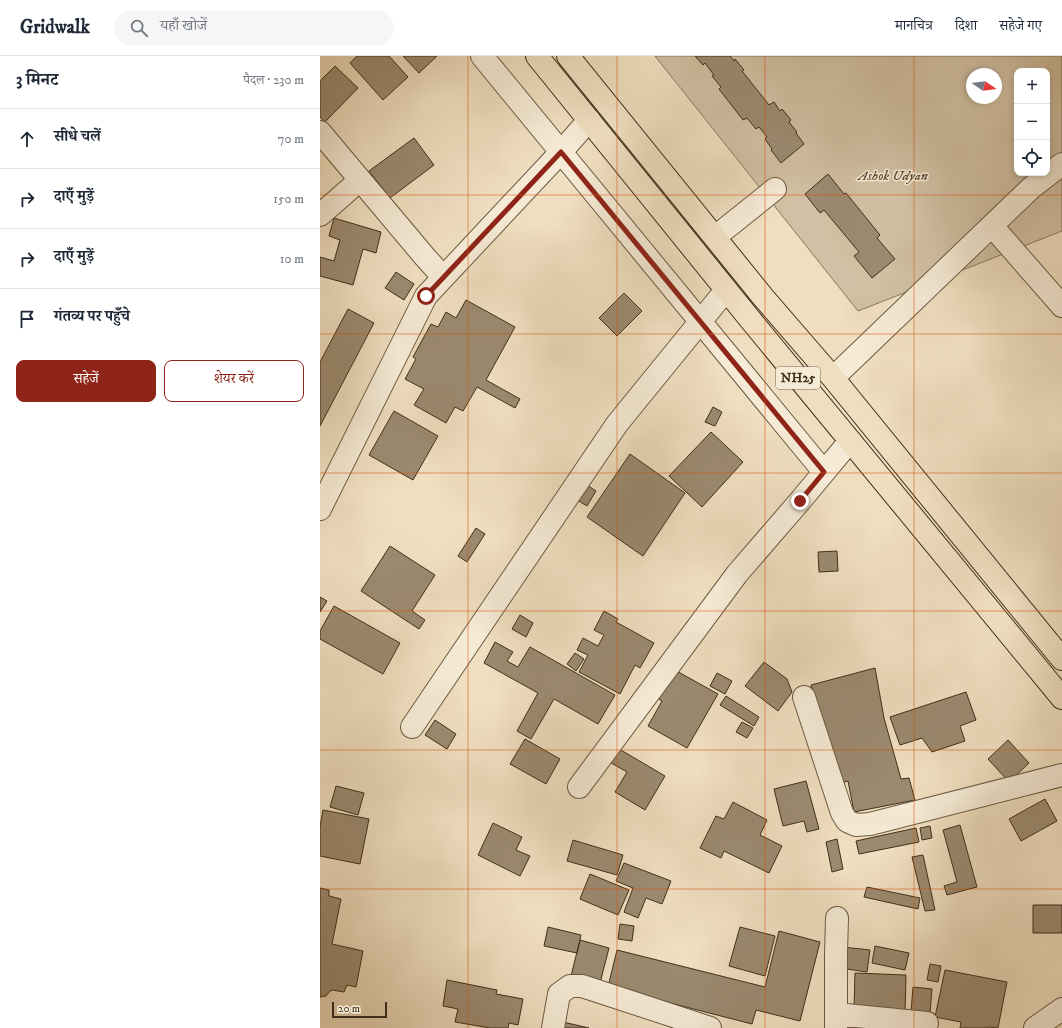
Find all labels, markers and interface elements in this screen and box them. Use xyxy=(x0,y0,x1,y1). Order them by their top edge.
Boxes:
search box xyxy=(114,10,394,46)
text: Gridwalk xyxy=(20,16,90,39)
text: यहाँ खोजें xyxy=(160,16,207,35)
icon: search xyxy=(128,17,150,39)
text: मानचित्र xyxy=(895,17,933,35)
text: दिशा xyxy=(955,17,977,35)
text: सहेजे गए xyxy=(999,17,1042,35)
north arrow xyxy=(966,68,1002,104)
map controls xyxy=(1014,68,1050,176)
button: + xyxy=(1014,68,1050,104)
text: 3 मिनट xyxy=(16,69,58,91)
text: पैदल · 230 m xyxy=(243,72,304,88)
button: − xyxy=(1014,104,1050,140)
text: सीधे चलें xyxy=(54,127,101,146)
icon: ahead xyxy=(16,128,38,150)
text: 70 m xyxy=(278,131,304,147)
button: locate xyxy=(1014,140,1050,176)
park label: Ashok Udyan xyxy=(856,167,928,185)
text: दाएँ मुड़ें xyxy=(54,187,94,206)
icon: right xyxy=(16,188,38,210)
text: 150 m xyxy=(273,191,304,207)
text: दाएँ मुड़ें xyxy=(54,247,94,266)
icon: right xyxy=(16,248,38,270)
text: 10 m xyxy=(280,251,304,267)
route start xyxy=(417,287,435,305)
text: गंतव्य पर पहुँचे xyxy=(54,307,130,326)
icon: arrive xyxy=(16,308,38,330)
button: सहेजें xyxy=(16,360,156,402)
button: शेयर करें xyxy=(164,360,304,402)
road number: NH25 xyxy=(776,367,820,389)
route end xyxy=(791,492,809,510)
scale bar xyxy=(332,1000,387,1019)
text: 20 m xyxy=(338,1002,360,1016)

